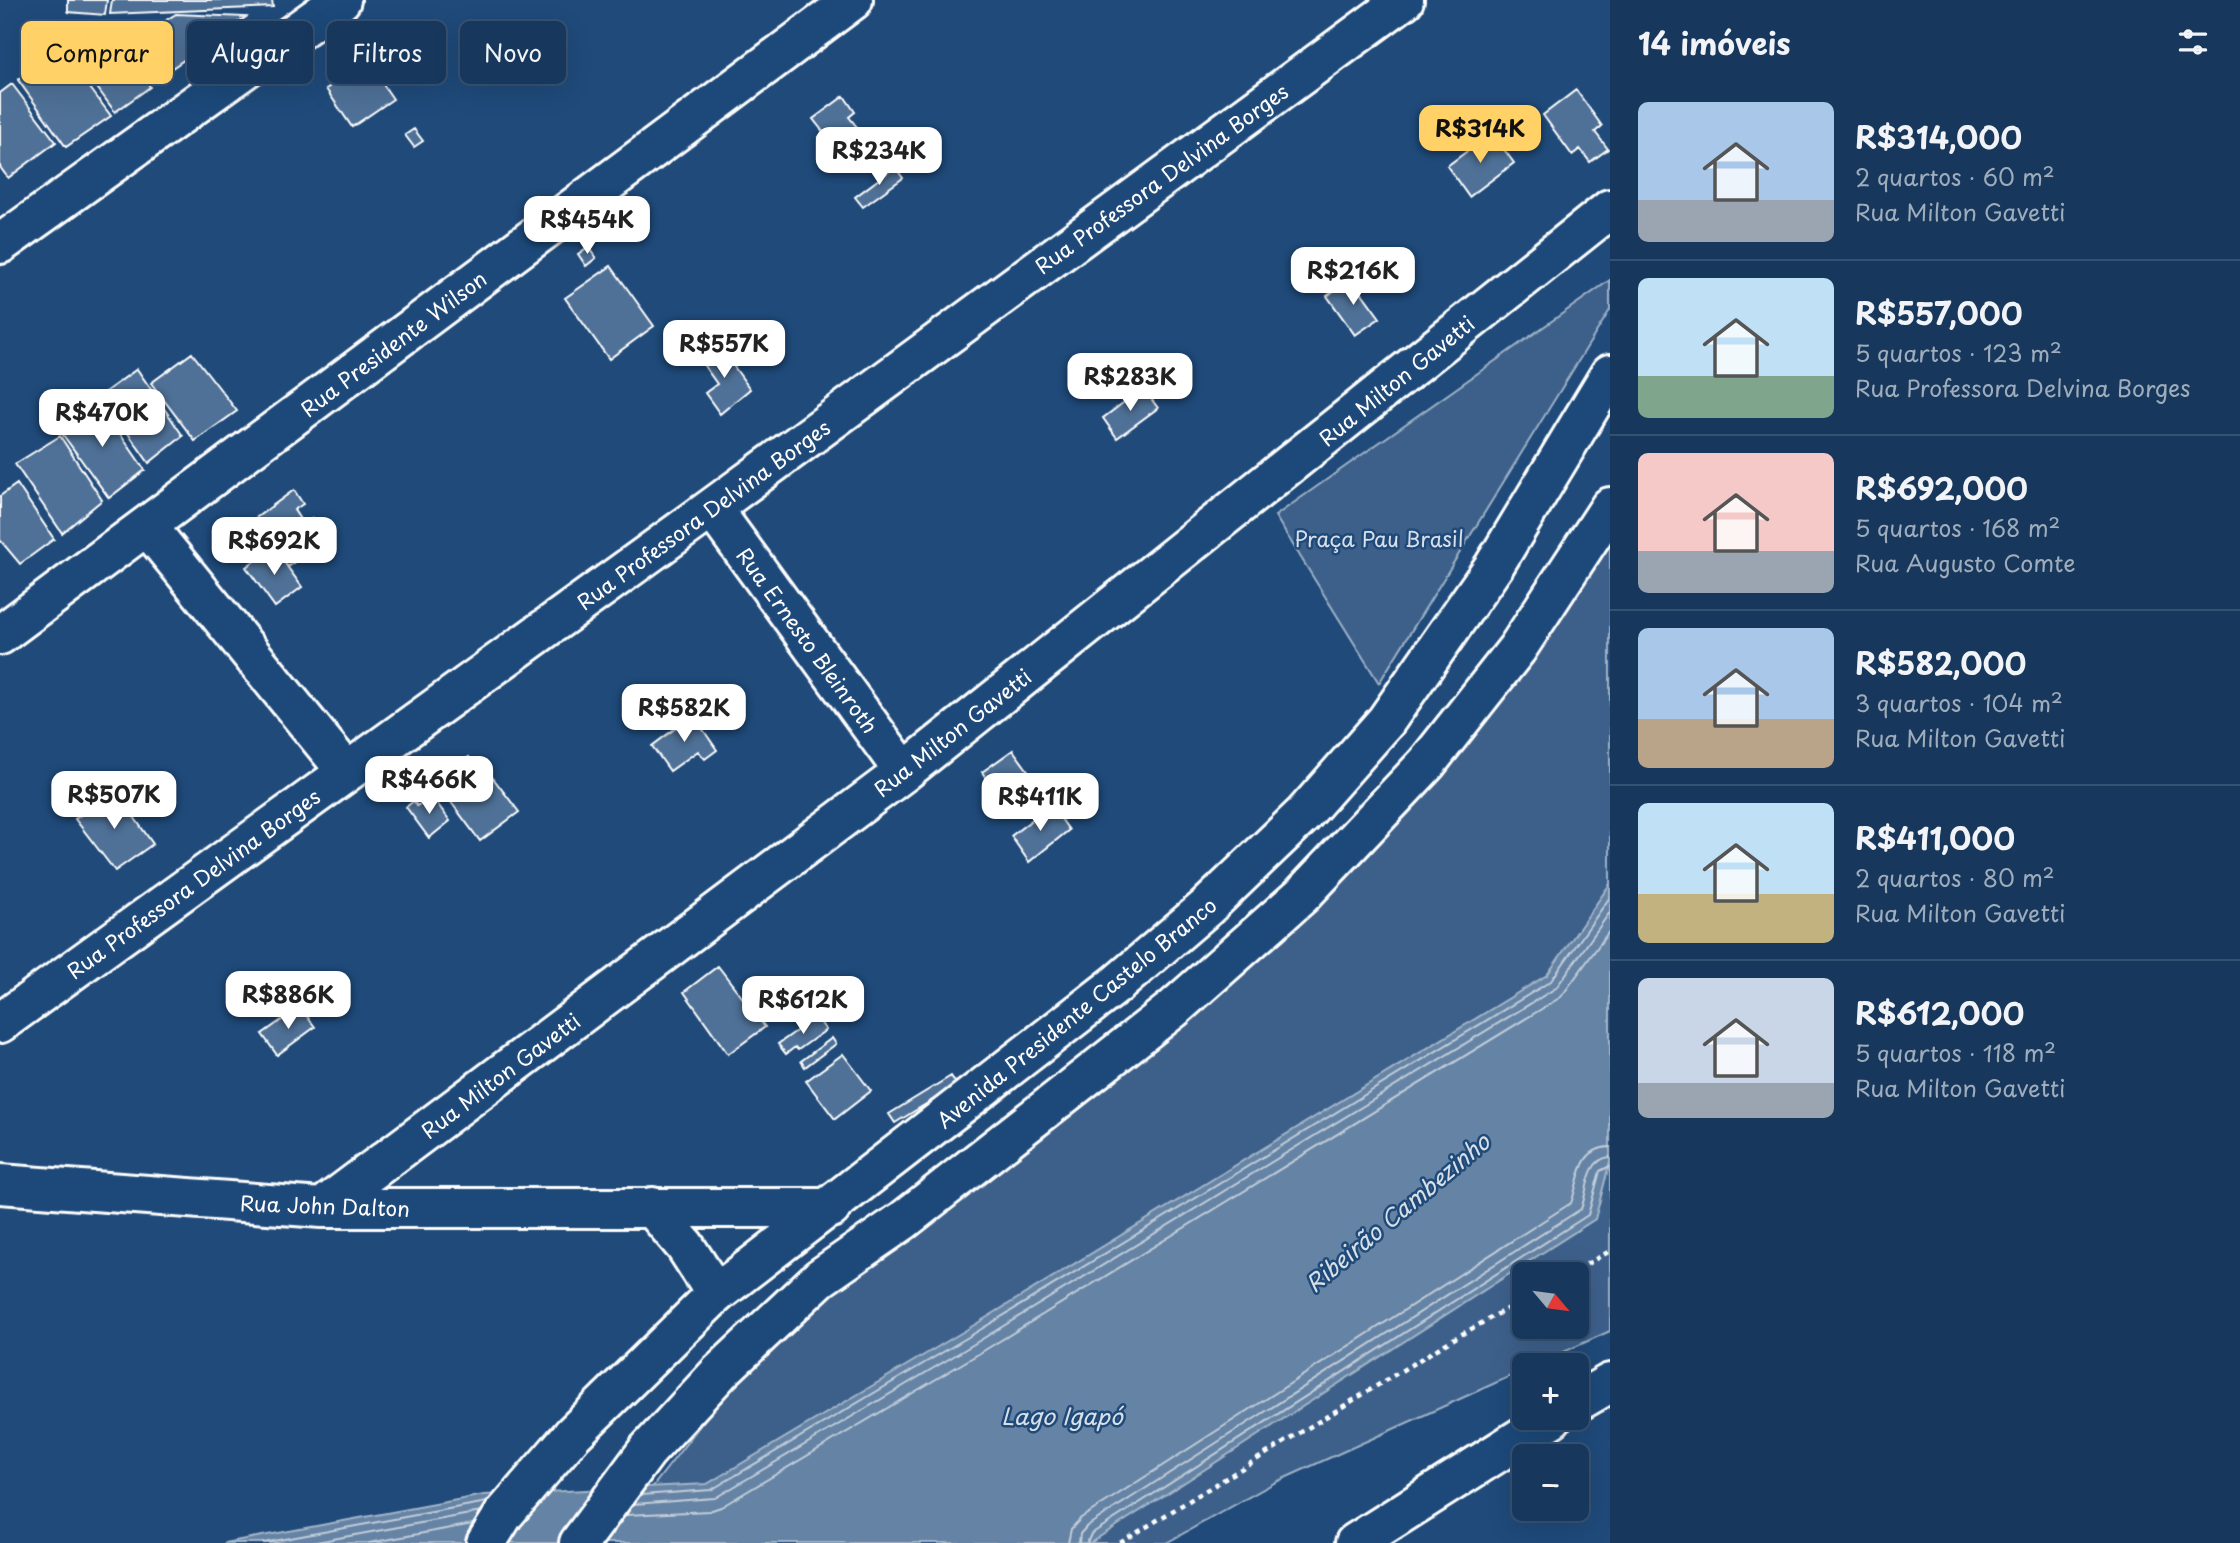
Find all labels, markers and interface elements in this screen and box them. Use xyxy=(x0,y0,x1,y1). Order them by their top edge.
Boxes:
text: 14 imóveis xyxy=(1638,20,1791,65)
chip: Comprar xyxy=(21,21,173,84)
chip: Alugar xyxy=(187,21,313,84)
chip: Filtros xyxy=(327,21,446,84)
chip: Novo xyxy=(460,21,566,84)
icon: filters xyxy=(2174,23,2212,61)
street label: Rua Professora Delvina Borges xyxy=(1028,75,1294,281)
pin: R$314K xyxy=(1423,106,1537,165)
text: R$314K xyxy=(1435,110,1525,145)
text: R$314,000 xyxy=(1855,114,2022,159)
pin: R$234K xyxy=(822,128,936,187)
icon: home xyxy=(1694,130,1778,214)
text: R$234K xyxy=(832,132,926,167)
text: 2 quartos · 60 m² xyxy=(1855,159,2055,194)
text: Rua Milton Gavetti xyxy=(1855,194,2066,229)
pin: R$454K xyxy=(530,196,644,256)
text: R$454K xyxy=(540,201,634,236)
pin: R$216K xyxy=(1296,247,1410,307)
text: R$216K xyxy=(1307,252,1399,287)
street label: Rua Presidente Wilson xyxy=(293,262,493,424)
text: R$557,000 xyxy=(1855,290,2022,335)
icon: home xyxy=(1694,306,1778,390)
street label: Rua Milton Gavetti xyxy=(1311,307,1481,453)
pin: R$557K xyxy=(667,320,781,380)
text: R$557K xyxy=(679,325,769,360)
text: 5 quartos · 123 m² xyxy=(1855,335,2062,370)
pin: R$283K xyxy=(1073,354,1187,413)
text: R$283K xyxy=(1083,358,1177,393)
text: Rua Professora Delvina Borges xyxy=(1855,370,2191,405)
pin: R$470K xyxy=(45,390,159,449)
text: R$470K xyxy=(55,394,149,429)
street label: Rua Professora Delvina Borges xyxy=(570,411,836,617)
text: R$692,000 xyxy=(1855,465,2028,510)
icon: home xyxy=(1694,481,1778,565)
text: 5 quartos · 168 m² xyxy=(1855,510,2060,545)
pin: R$692K xyxy=(217,518,331,577)
text: R$692K xyxy=(228,522,320,557)
park label: Praça Pau Brasil xyxy=(1294,522,1464,554)
street label: Rua Ernesto Bleinroth xyxy=(729,540,887,740)
text: Rua Augusto Comte xyxy=(1855,545,2075,580)
text: R$582,000 xyxy=(1855,640,2026,685)
icon: home xyxy=(1694,656,1778,740)
street label: Rua Milton Gavetti xyxy=(866,660,1038,804)
pin: R$582K xyxy=(627,684,741,744)
text: 3 quartos · 104 m² xyxy=(1855,685,2063,720)
text: R$582K xyxy=(638,689,730,724)
text: Rua Milton Gavetti xyxy=(1855,720,2066,755)
pin: R$466K xyxy=(372,756,486,816)
text: R$466K xyxy=(381,761,477,796)
pin: R$507K xyxy=(57,772,171,831)
pin: R$411K xyxy=(983,774,1097,833)
text: R$507K xyxy=(67,776,161,811)
text: R$411K xyxy=(998,778,1082,813)
street label: Rua Professora Delvina Borges xyxy=(60,780,326,986)
text: R$411,000 xyxy=(1855,815,2015,860)
icon: home xyxy=(1694,831,1778,915)
text: 2 quartos · 80 m² xyxy=(1855,860,2055,895)
street label: Avenida Presidente Castelo Branco xyxy=(929,889,1223,1135)
text: Rua Milton Gavetti xyxy=(1855,895,2066,930)
pin: R$886K xyxy=(231,972,345,1031)
text: R$886K xyxy=(242,976,334,1011)
pin: R$612K xyxy=(746,976,860,1036)
text: R$612K xyxy=(758,981,848,1016)
text: R$612,000 xyxy=(1855,990,2024,1035)
street label: Rua Milton Gavetti xyxy=(414,1004,586,1146)
icon: home xyxy=(1694,1006,1778,1090)
text: 5 quartos · 118 m² xyxy=(1855,1035,2056,1070)
text: Rua Milton Gavetti xyxy=(1855,1070,2066,1105)
water label: Ribeirão Cambezinho xyxy=(1297,1124,1498,1300)
street label: Rua John Dalton xyxy=(240,1186,410,1224)
north arrow xyxy=(1512,1262,1589,1339)
map controls xyxy=(1512,1262,1589,1521)
button: + xyxy=(1512,1353,1589,1430)
water label: Lago Igapó xyxy=(1001,1398,1124,1433)
button: − xyxy=(1512,1444,1589,1521)

